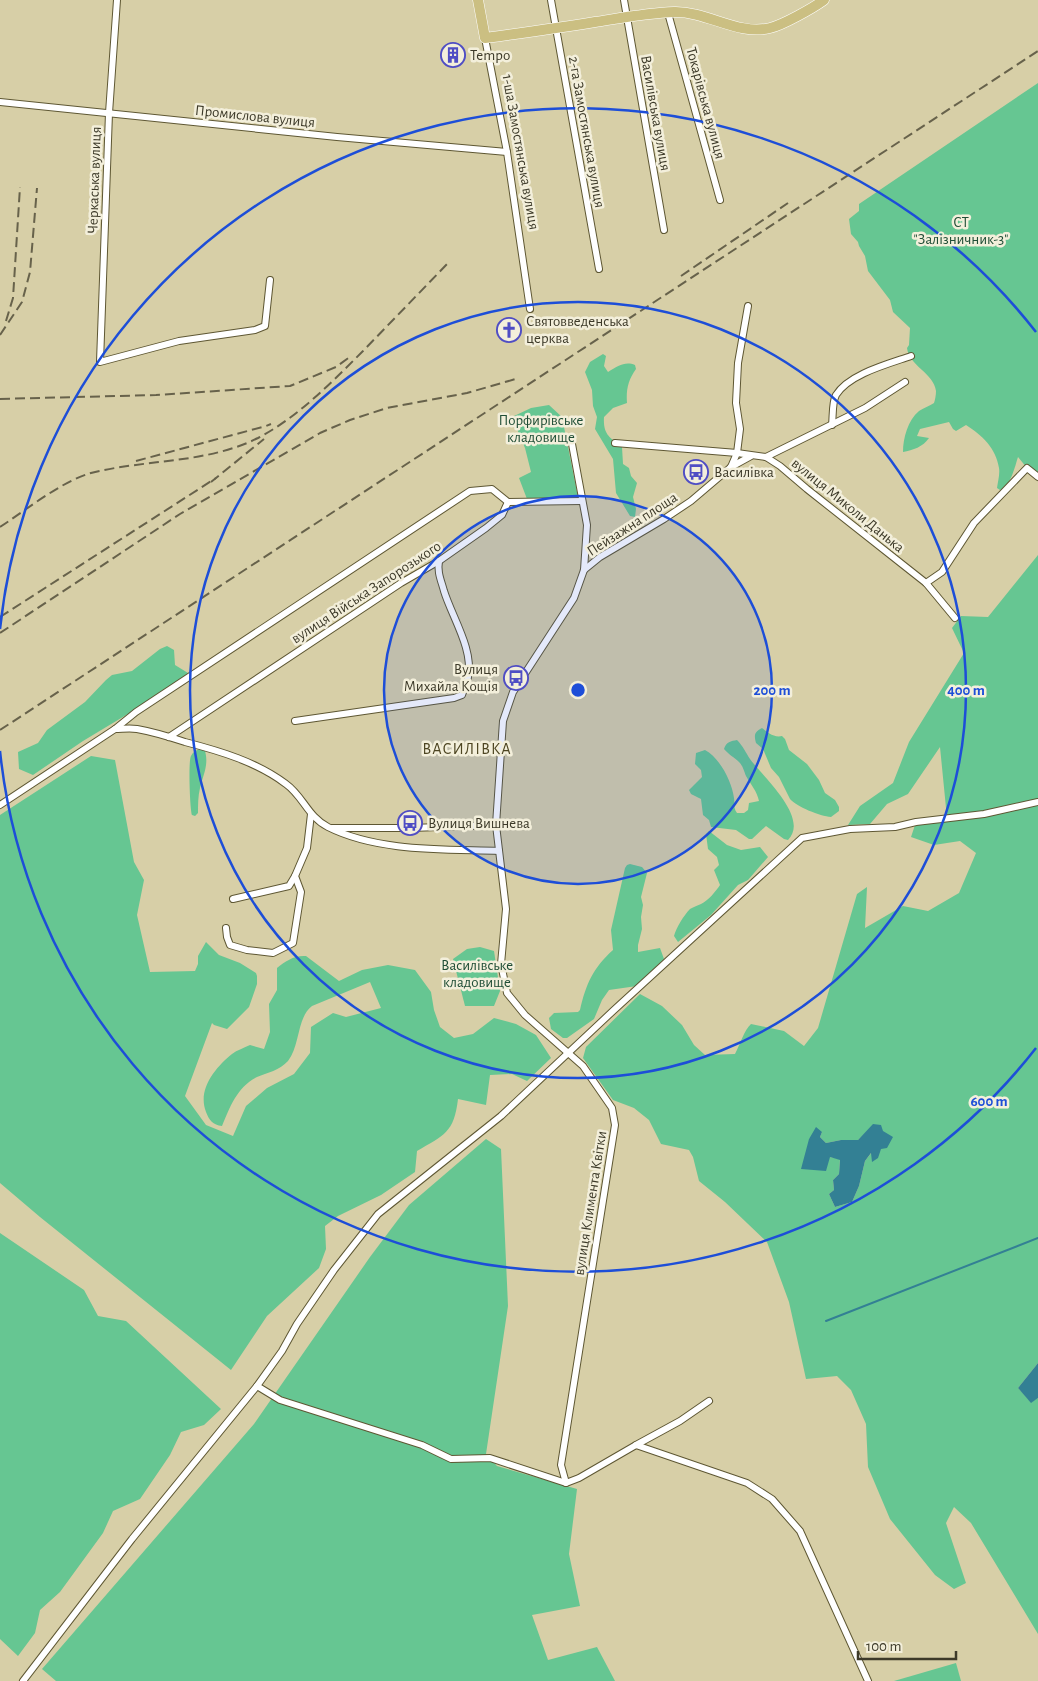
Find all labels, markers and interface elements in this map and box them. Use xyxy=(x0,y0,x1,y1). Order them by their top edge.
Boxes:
building icon: Tempo xyxy=(440,42,466,68)
street label: Токарівська вулиця xyxy=(683,46,728,161)
place label: Tempo xyxy=(470,48,510,63)
street label: Василівська вулиця xyxy=(638,54,673,172)
street label: 2-га Замостянська вулиця xyxy=(566,55,607,209)
street label: 1-ша Замостянська вулиця xyxy=(499,73,542,231)
street label: Промислова вулиця xyxy=(194,103,316,130)
street label: Черкаська вулиця xyxy=(85,126,104,234)
park label: СТ "Залізничник-3" xyxy=(914,215,1008,247)
place label: Святовведенська церква xyxy=(526,314,629,346)
church icon: Святовведенська церква xyxy=(496,317,522,343)
park label: Порфирівське кладовище xyxy=(499,413,584,445)
street label: вулиця Миколи Данька xyxy=(789,455,907,555)
bus stop icon: Василівка xyxy=(683,459,709,485)
place label: Василівка xyxy=(714,465,774,480)
street label: Пейзажна площа xyxy=(584,490,680,559)
street label: вулиця Війська Запорозького xyxy=(289,538,444,646)
place label: Вулиця Михайла Кощія xyxy=(404,662,498,694)
bus stop icon: Вулиця Михайла Кощія xyxy=(503,665,529,691)
centre of rings xyxy=(569,681,587,699)
text: 200 m xyxy=(753,683,791,698)
text: 400 m xyxy=(947,683,985,698)
district label: ВАСИЛІВКА xyxy=(422,741,512,757)
bus stop icon: Вулиця Вишнева xyxy=(397,810,423,836)
place label: Вулиця Вишнева xyxy=(428,816,530,831)
park label: Василівське кладовище xyxy=(441,958,513,990)
text: 600 m xyxy=(970,1094,1008,1109)
street label: вулиця Климента Квітки xyxy=(572,1130,609,1276)
scale bar xyxy=(858,1628,956,1660)
text: 100 m xyxy=(866,1639,901,1654)

